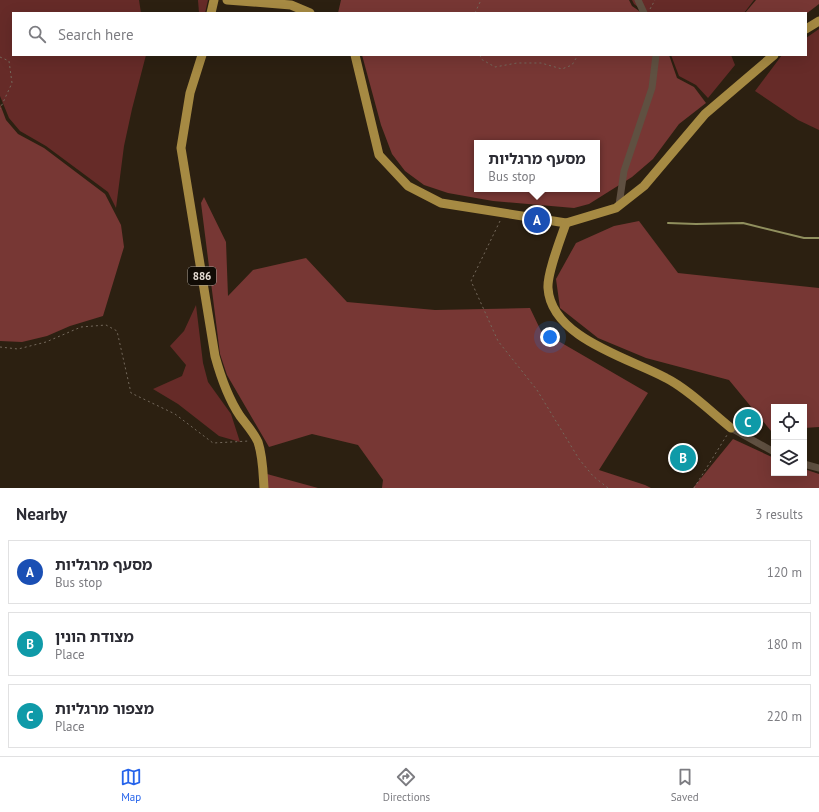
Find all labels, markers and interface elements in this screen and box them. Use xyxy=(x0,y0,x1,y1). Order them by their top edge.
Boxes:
search box xyxy=(12,12,807,56)
icon: search xyxy=(26,23,48,45)
text: Search here xyxy=(58,25,134,44)
popup xyxy=(474,140,600,192)
text: מסעף מרגליות xyxy=(488,149,586,168)
text: Bus stop xyxy=(488,168,536,185)
pin: A xyxy=(524,205,550,235)
road number: 886 xyxy=(188,267,216,285)
your location xyxy=(540,327,560,347)
map controls xyxy=(771,404,807,476)
button: locate xyxy=(771,404,807,440)
pin: C xyxy=(735,407,761,437)
button: layers xyxy=(771,440,807,476)
pin: B xyxy=(670,443,696,473)
text: Nearby xyxy=(16,503,67,525)
text: 3 results xyxy=(755,506,803,523)
text: מסעף מרגליות xyxy=(55,555,152,574)
text: A xyxy=(26,564,34,581)
text: 120 m xyxy=(767,564,802,581)
text: Bus stop xyxy=(55,574,102,591)
text: מצודת הונין xyxy=(55,627,134,646)
text: B xyxy=(26,636,34,653)
text: 180 m xyxy=(767,636,802,653)
text: Place xyxy=(55,646,85,663)
text: מצפור מרגליות xyxy=(55,699,154,718)
text: C xyxy=(26,708,34,725)
text: 220 m xyxy=(767,708,802,725)
text: Place xyxy=(55,718,85,735)
tab: Map xyxy=(120,766,142,804)
tab: Directions xyxy=(383,766,430,804)
tab: Saved xyxy=(671,766,699,804)

